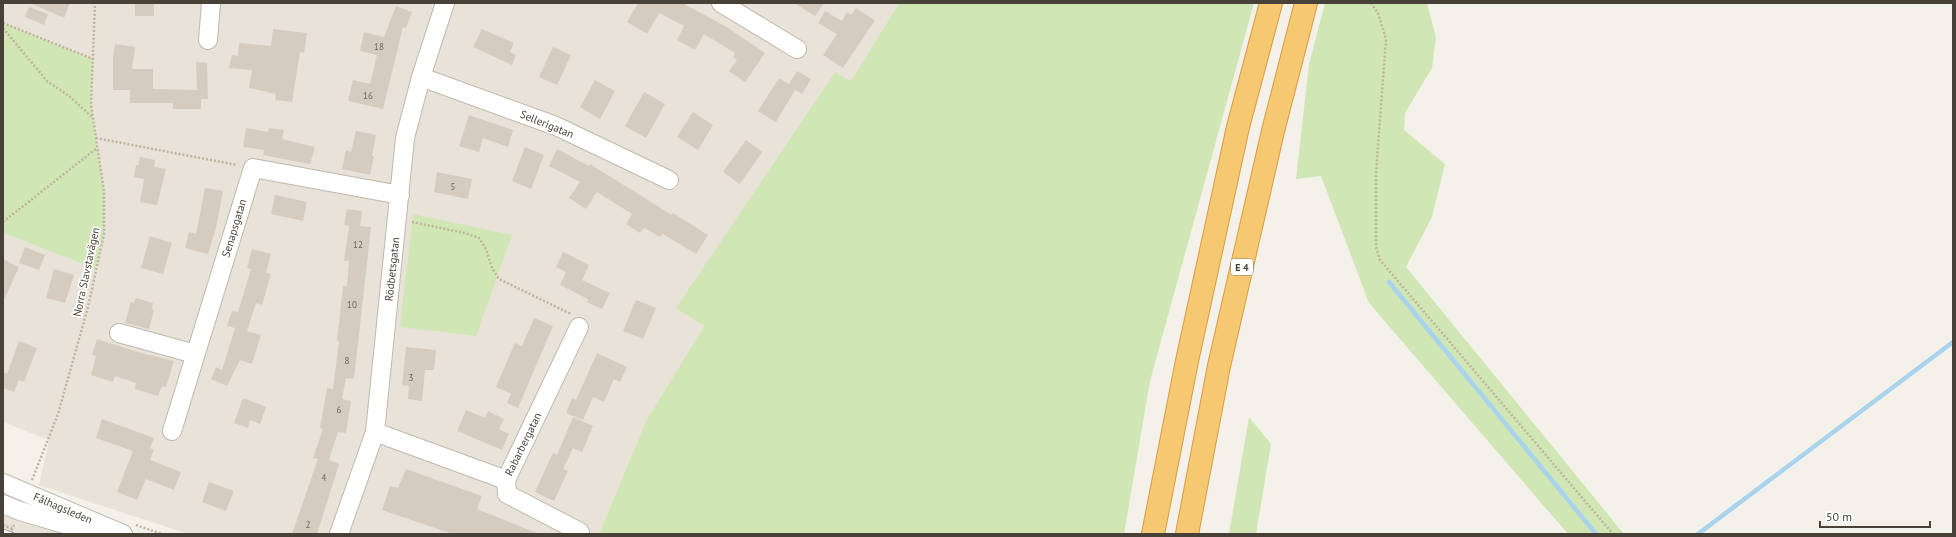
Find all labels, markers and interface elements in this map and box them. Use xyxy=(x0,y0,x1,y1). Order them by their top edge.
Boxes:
house number: 18 xyxy=(374,41,384,52)
house number: 16 xyxy=(363,90,373,101)
street label: Sellerigatan xyxy=(518,107,576,141)
house number: 5 xyxy=(451,181,456,192)
street label: Senapsgatan xyxy=(219,197,249,259)
street label: Norra Slavstavägen xyxy=(70,226,102,318)
street label: Rödbetsgatan xyxy=(382,236,402,302)
house number: 12 xyxy=(353,239,363,250)
road number: E 4 xyxy=(1231,259,1253,275)
house number: 10 xyxy=(347,299,357,310)
house number: 8 xyxy=(345,355,350,366)
house number: 3 xyxy=(409,372,414,383)
house number: 6 xyxy=(337,404,342,415)
street label: Rabarbergatan xyxy=(502,410,544,478)
house number: 4 xyxy=(322,472,327,483)
street label: Fålhagsleden xyxy=(31,489,95,527)
scale bar xyxy=(1820,503,1930,529)
text: 50 m xyxy=(1826,509,1852,524)
house number: 2 xyxy=(306,519,311,530)

